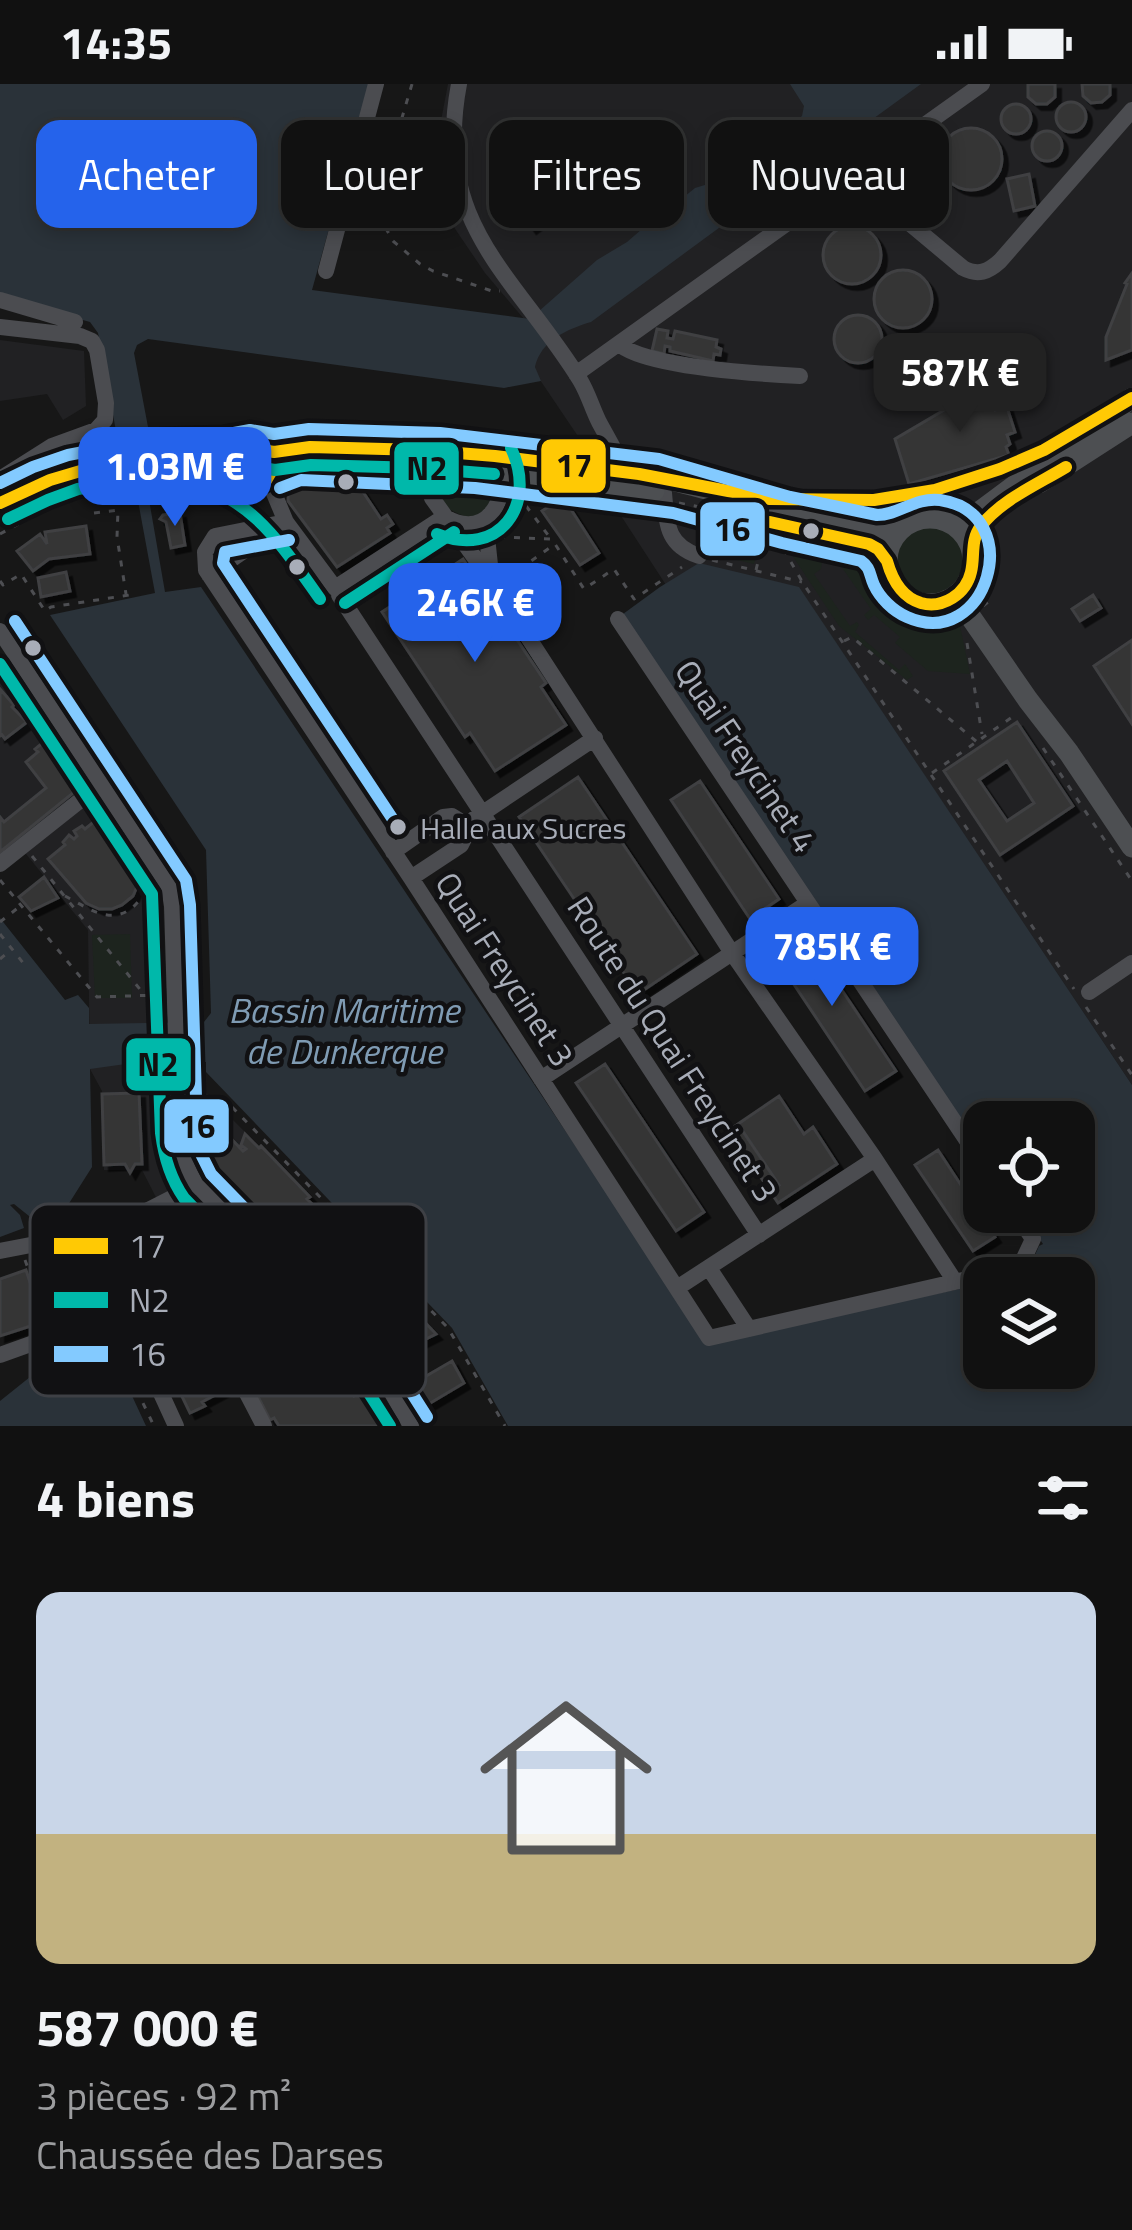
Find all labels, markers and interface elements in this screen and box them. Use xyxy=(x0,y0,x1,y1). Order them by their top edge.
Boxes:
text: 14:35 xyxy=(60,8,172,76)
chip: Acheter xyxy=(36,120,257,228)
chip: Louer xyxy=(281,120,465,228)
chip: Filtres xyxy=(489,120,684,228)
chip: Nouveau xyxy=(708,120,949,228)
pin: 587K € xyxy=(862,333,1058,435)
text: 587K € xyxy=(900,342,1020,401)
pin: 1.03M € xyxy=(64,427,286,529)
text: 1.03M € xyxy=(105,436,245,495)
line badge: 17 xyxy=(539,437,608,495)
line badge: N2 xyxy=(392,440,461,497)
text: 17 xyxy=(556,440,592,490)
text: N2 xyxy=(406,443,448,493)
unlabelled marker xyxy=(335,471,357,493)
line badge: 16 xyxy=(698,500,767,558)
text: 16 xyxy=(714,504,750,554)
unlabelled marker xyxy=(800,520,822,542)
unlabelled marker xyxy=(286,556,308,578)
pin: 246K € xyxy=(377,563,573,665)
text: 246K € xyxy=(415,572,535,631)
unlabelled marker xyxy=(22,637,44,659)
street label: Quai Freycinet 4 xyxy=(663,649,829,863)
place label: Halle aux Sucres xyxy=(420,805,626,851)
marker: Halle aux Sucres xyxy=(387,816,409,838)
street label: Quai Freycinet 3 xyxy=(423,862,587,1076)
street label: Route du Quai Freycinet 3 xyxy=(555,886,791,1212)
pin: 785K € xyxy=(734,907,930,1009)
text: 785K € xyxy=(772,916,892,975)
water label: Bassin Maritime de Dunkerque xyxy=(228,982,462,1078)
line badge: N2 xyxy=(124,1036,193,1093)
text: N2 xyxy=(137,1039,179,1089)
line badge: 16 xyxy=(162,1097,231,1155)
text: 16 xyxy=(179,1101,215,1151)
map controls xyxy=(963,1101,1095,1389)
button: locate xyxy=(963,1101,1095,1233)
legend xyxy=(30,1204,426,1396)
text: 17 xyxy=(129,1221,166,1271)
button: layers xyxy=(963,1257,1095,1389)
text: N2 xyxy=(129,1275,170,1325)
text: 16 xyxy=(129,1329,166,1379)
text: 4 biens xyxy=(36,1459,195,1537)
icon: filters xyxy=(1030,1465,1096,1531)
icon: home xyxy=(458,1670,674,1886)
text: 587 000 € xyxy=(36,1988,258,2066)
text: 3 pièces · 92 m² xyxy=(36,2066,291,2125)
text: Chaussée des Darses xyxy=(36,2125,384,2184)

